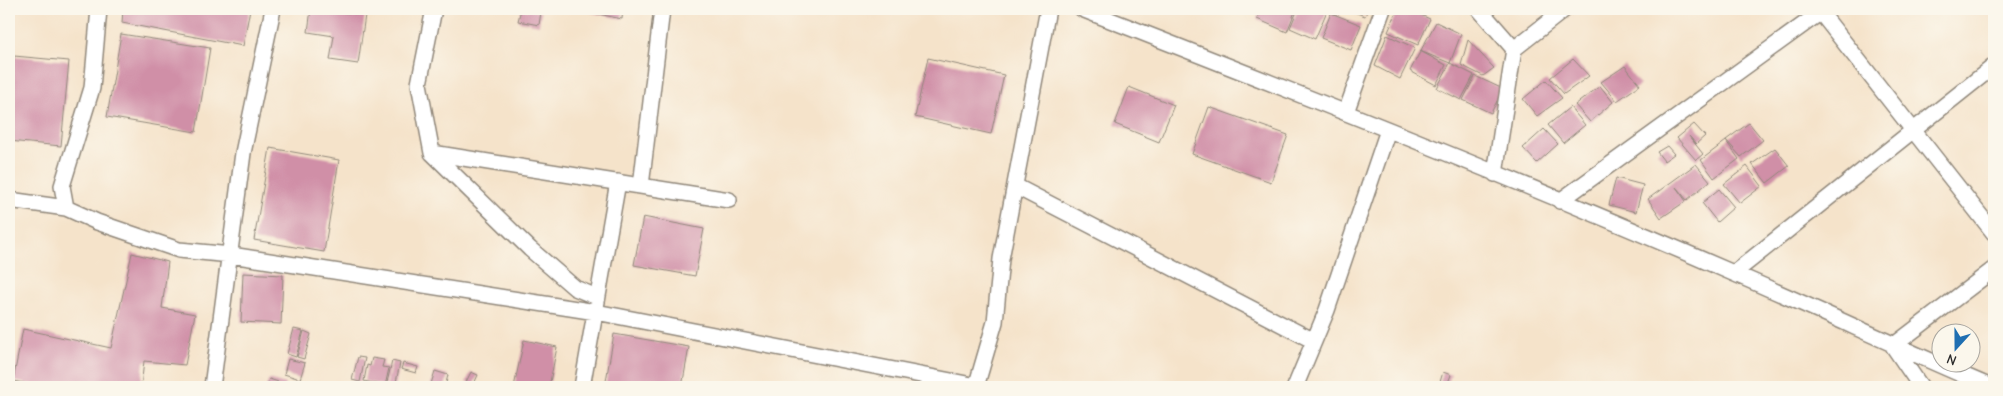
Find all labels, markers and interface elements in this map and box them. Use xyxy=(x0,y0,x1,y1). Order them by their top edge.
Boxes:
north arrow xyxy=(1930,324,1980,374)
text: N xyxy=(1944,350,1959,369)

